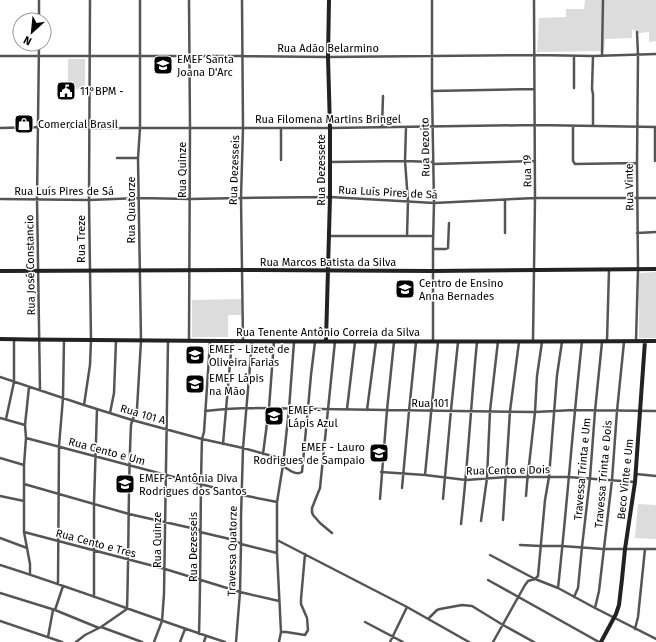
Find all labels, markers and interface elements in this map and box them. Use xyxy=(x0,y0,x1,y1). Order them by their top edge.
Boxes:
north arrow xyxy=(12,12,52,52)
text: N xyxy=(21,33,34,48)
street label: Rua Adão Belarmino xyxy=(277,42,379,55)
place label: EMEF Santa Joana D'Arc xyxy=(177,53,234,79)
school or university icon: EMEF Santa Joana D'Arc xyxy=(152,54,174,76)
public building icon: 11°BPM - xyxy=(55,80,77,102)
place label: 11°BPM - xyxy=(80,85,124,98)
shop icon: Comercial Brasil xyxy=(13,113,35,135)
street label: Rua Filomena Martins Bringel xyxy=(255,113,401,126)
street label: Rua Dezoito xyxy=(418,117,433,177)
place label: Comercial Brasil xyxy=(38,118,118,131)
street label: Rua Dezessete xyxy=(315,134,328,206)
street label: Rua Dezesseis xyxy=(227,135,242,205)
street label: Rua Quinze xyxy=(176,142,189,198)
street label: Rua 19 xyxy=(521,154,534,187)
street label: Rua Vinte xyxy=(623,163,636,211)
street label: Rua Quatorze xyxy=(125,176,138,244)
street label: Rua Luís Pires de Sá xyxy=(338,183,438,202)
street label: Rua Luís Pires de Sá xyxy=(14,185,114,198)
street label: Rua José Constancio xyxy=(23,214,38,316)
street label: Rua Treze xyxy=(75,215,88,263)
street label: Rua Marcos Batista da Silva xyxy=(260,256,396,269)
place label: Centro de Ensino Anna Bernades xyxy=(419,277,503,303)
school or university icon: Centro de Ensino Anna Bernades xyxy=(394,278,416,300)
street label: Rua Tenente Antônio Correia da Silva xyxy=(236,326,420,339)
place label: EMEF - Lizete de Oliveira Farias xyxy=(209,343,290,369)
school or university icon: EMEF - Lizete de Oliveira Farias xyxy=(184,344,206,366)
place label: EMEF Lápis na Mão xyxy=(209,372,264,398)
school or university icon: EMEF Lápis na Mão xyxy=(184,373,206,395)
street label: Rua 101 xyxy=(411,397,449,410)
street label: Rua 101 A xyxy=(119,402,168,427)
place label: EMEF - Lápis Azul xyxy=(288,404,338,430)
school or university icon: EMEF - Lápis Azul xyxy=(263,405,285,427)
street label: Travessa Trinta e Um xyxy=(572,417,593,521)
street label: Travessa Trinta e Dois xyxy=(592,420,615,528)
street label: Rua Cento e Um xyxy=(67,435,147,468)
street label: Beco Vinte e Um xyxy=(615,438,636,520)
place label: EMEF - Lauro Rodrigues de Sampaio xyxy=(253,441,365,467)
school or university icon: EMEF - Lauro Rodrigues de Sampaio xyxy=(368,442,390,464)
street label: Rua Cento e Dois xyxy=(466,463,550,478)
place label: EMEF - Antônia Diva Rodrigues dos Santos xyxy=(139,472,247,498)
school or university icon: EMEF - Antônia Diva Rodrigues dos Santos xyxy=(114,473,136,495)
street label: Travessa Quatorze xyxy=(225,506,240,596)
street label: Rua Quinze xyxy=(151,512,164,568)
street label: Rua Dezesseis xyxy=(187,512,200,582)
street label: Rua Cento e Tres xyxy=(54,526,138,560)

